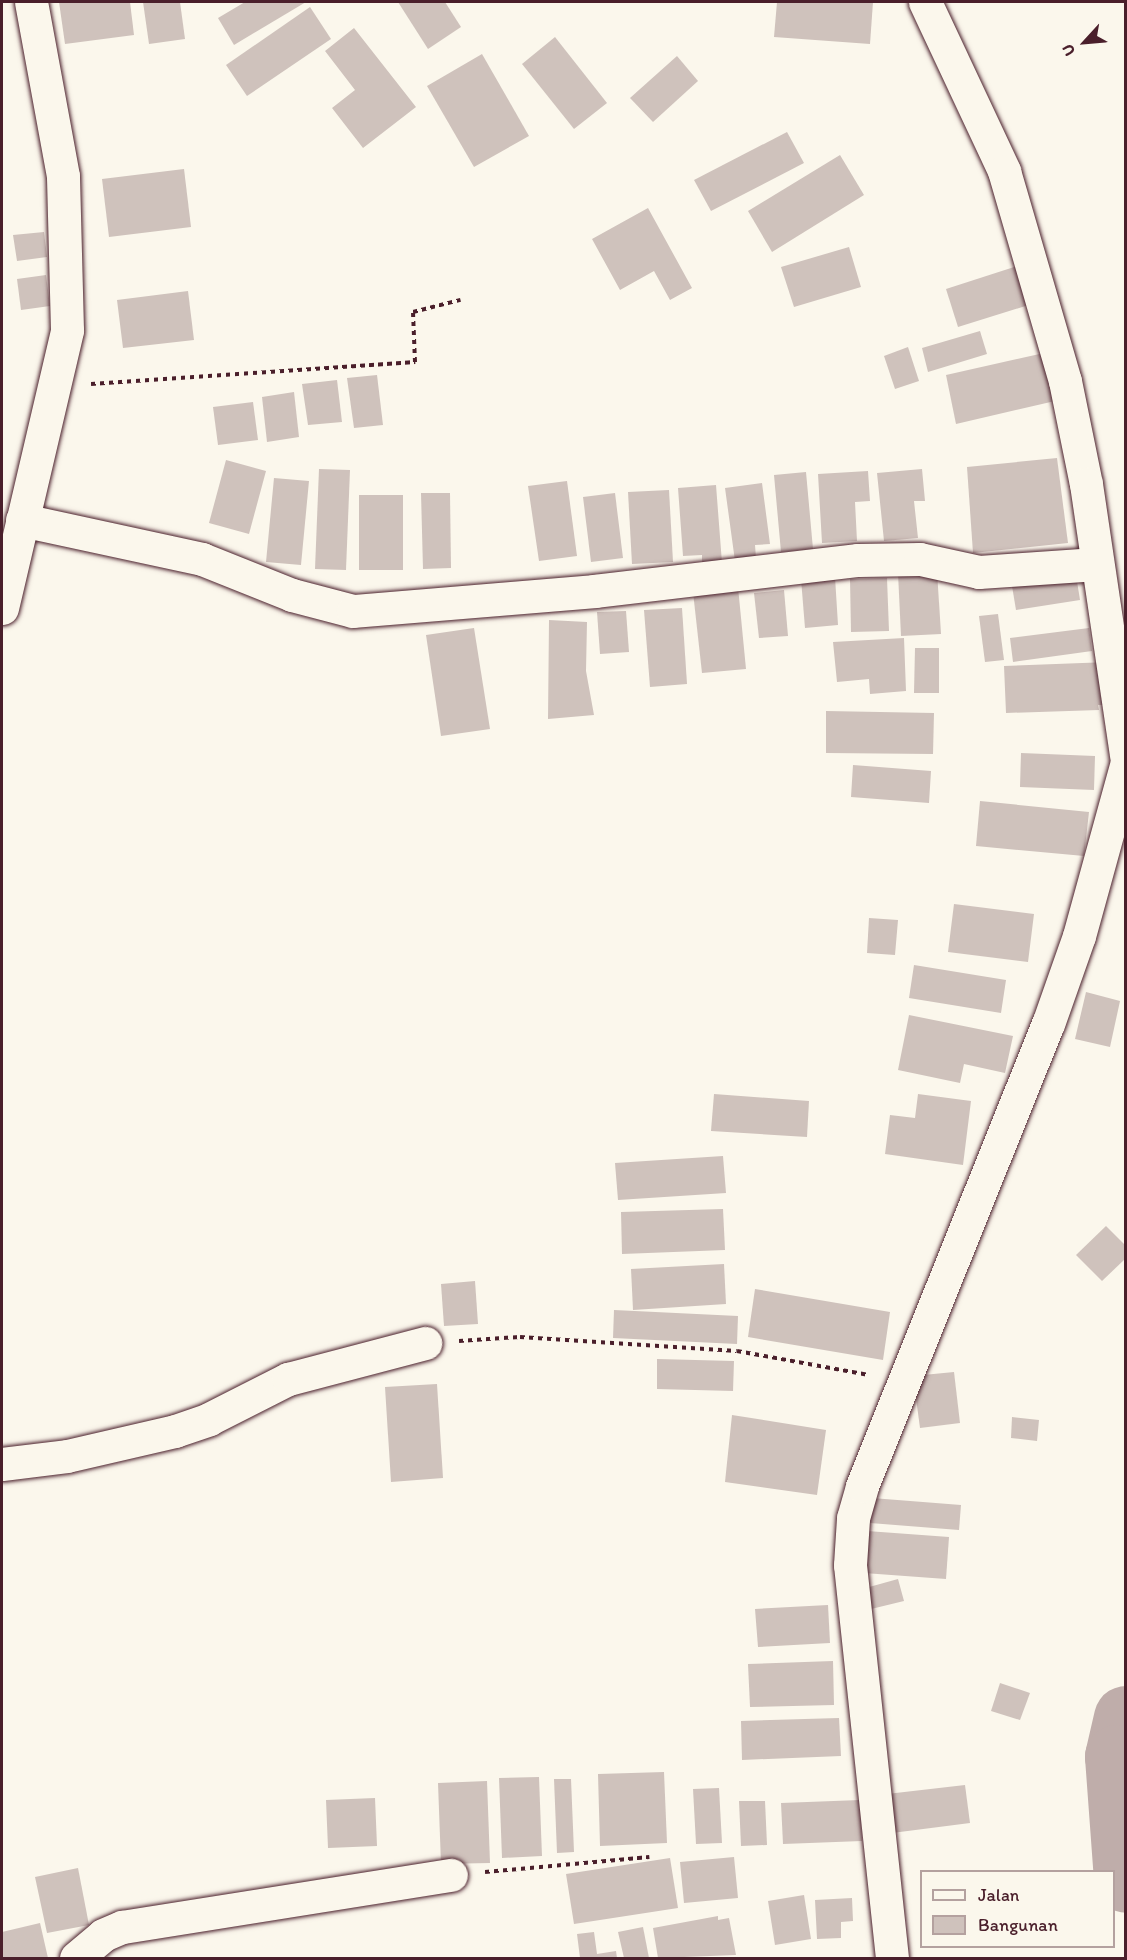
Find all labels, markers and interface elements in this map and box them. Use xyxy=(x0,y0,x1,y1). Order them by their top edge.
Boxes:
north arrow xyxy=(1055,12,1115,72)
text: U xyxy=(1058,41,1079,59)
legend xyxy=(920,1870,1115,1948)
text: Jalan xyxy=(978,1884,1019,1906)
text: Bangunan xyxy=(978,1914,1058,1936)

